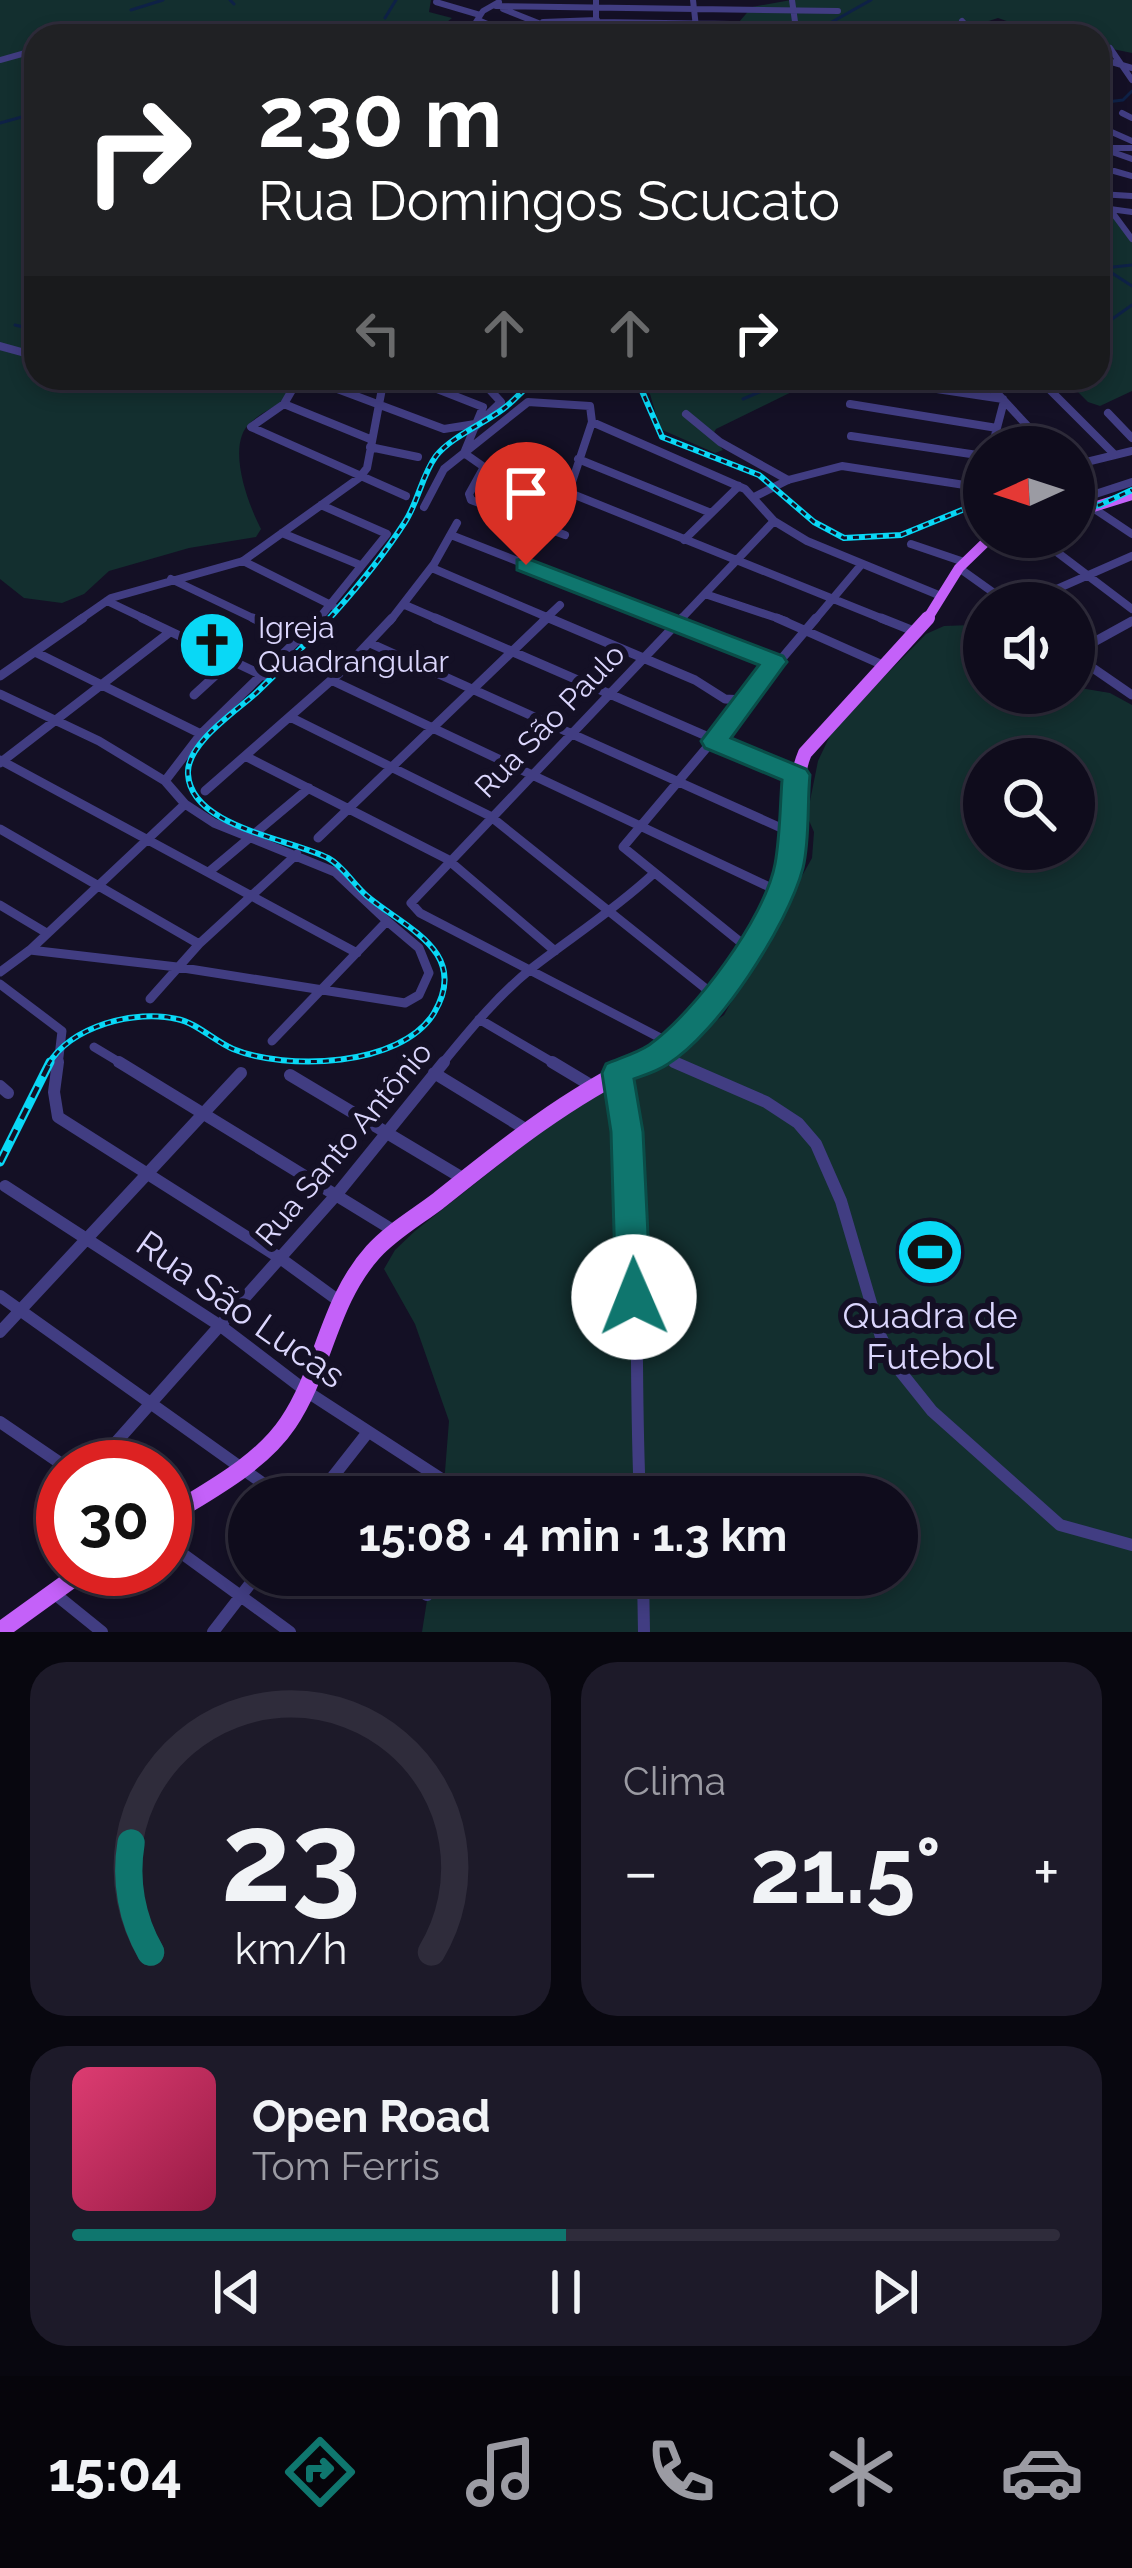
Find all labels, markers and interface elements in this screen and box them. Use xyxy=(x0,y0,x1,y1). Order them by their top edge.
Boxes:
text: 230 m xyxy=(258,68,502,167)
icon: right xyxy=(60,72,216,228)
text: Rua Domingos Scucato xyxy=(258,169,840,233)
icon: left xyxy=(345,300,411,366)
icon: ahead xyxy=(471,300,537,366)
icon: ahead xyxy=(597,300,663,366)
icon: right xyxy=(723,300,789,366)
north arrow xyxy=(963,426,1095,558)
map controls xyxy=(963,426,1095,870)
pin xyxy=(475,442,577,565)
icon: arrive xyxy=(493,460,559,526)
button: sound xyxy=(963,582,1095,714)
church icon: Igreja Quadrangular xyxy=(177,610,247,680)
place label: Igreja Quadrangular xyxy=(258,610,449,679)
street label: Rua São Paulo xyxy=(468,637,632,805)
button: search xyxy=(963,738,1095,870)
street label: Rua Santo Antônio xyxy=(248,1035,439,1252)
sports icon: Quadra de Futebol xyxy=(895,1217,965,1287)
street label: Rua São Lucas xyxy=(129,1222,353,1396)
position arrow xyxy=(571,1234,697,1360)
place label: Quadra de Futebol xyxy=(842,1294,1018,1377)
speed limit sign: 30 xyxy=(36,1440,192,1596)
text: 15:08 · 4 min · 1.3 km xyxy=(359,1509,787,1562)
text: Clima xyxy=(623,1758,726,1804)
text: 23 xyxy=(220,1784,361,1930)
text: 21.5° xyxy=(750,1818,941,1924)
text: − xyxy=(623,1833,659,1910)
text: + xyxy=(1033,1833,1060,1910)
text: km/h xyxy=(234,1924,347,1974)
text: Open Road xyxy=(252,2090,491,2143)
text: Tom Ferris xyxy=(252,2143,440,2189)
icon: previous xyxy=(204,2259,270,2325)
icon: pause xyxy=(533,2259,599,2325)
icon: next xyxy=(862,2259,928,2325)
icon: directions xyxy=(278,2430,362,2514)
icon: music xyxy=(459,2430,543,2514)
icon: phone xyxy=(639,2430,723,2514)
icon: climate xyxy=(819,2430,903,2514)
icon: car xyxy=(1000,2430,1084,2514)
text: 15:04 xyxy=(48,2440,182,2504)

